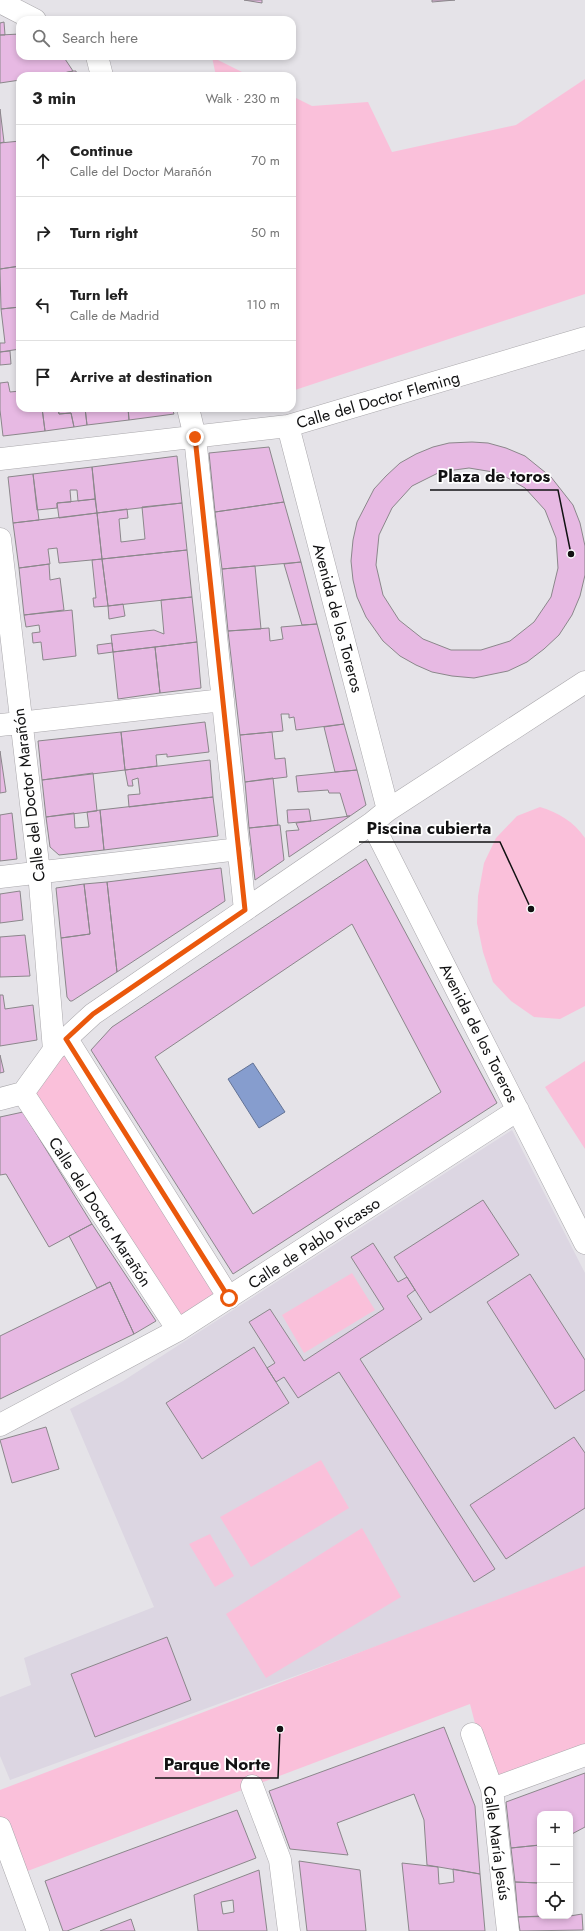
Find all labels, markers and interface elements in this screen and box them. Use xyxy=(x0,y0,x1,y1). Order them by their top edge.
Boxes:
search box xyxy=(16,16,296,60)
icon: search xyxy=(30,27,52,49)
text: Search here xyxy=(62,27,138,49)
text: 3 min xyxy=(32,86,76,110)
text: Walk · 230 m xyxy=(205,89,280,108)
text: Continue xyxy=(70,140,133,162)
icon: ahead xyxy=(32,150,54,172)
text: 70 m xyxy=(251,151,280,170)
text: Calle del Doctor Marañón xyxy=(70,162,212,181)
icon: right xyxy=(32,222,54,244)
text: Turn right xyxy=(70,222,138,244)
text: 50 m xyxy=(251,223,280,242)
text: Turn left xyxy=(70,284,128,306)
icon: left xyxy=(32,294,54,316)
text: 110 m xyxy=(246,295,280,314)
text: Calle de Madrid xyxy=(70,306,159,325)
icon: arrive xyxy=(32,366,54,388)
text: Arrive at destination xyxy=(70,366,212,388)
street label: Calle del Doctor Fleming xyxy=(294,366,462,434)
route end xyxy=(186,428,204,446)
callout: Plaza de toros xyxy=(430,461,558,490)
text: Plaza de toros xyxy=(438,464,551,488)
street label: Avenida de los Toreros xyxy=(307,541,369,695)
street label: Calle del Doctor Marañón xyxy=(7,707,51,883)
callout: Piscina cubierta xyxy=(359,813,500,842)
text: Piscina cubierta xyxy=(367,816,491,840)
street label: Avenida de los Toreros xyxy=(434,959,524,1107)
street label: Calle del Doctor Marañón xyxy=(43,1133,157,1291)
street label: Calle de Pablo Picasso xyxy=(243,1191,385,1294)
route start xyxy=(220,1289,238,1307)
callout: Parque Norte xyxy=(155,1749,278,1778)
text: Parque Norte xyxy=(164,1752,271,1776)
street label: Calle María Jesús xyxy=(478,1784,516,1902)
map controls xyxy=(537,1811,573,1919)
button: + xyxy=(537,1811,573,1847)
button: − xyxy=(537,1847,573,1883)
button: locate xyxy=(537,1883,573,1919)

